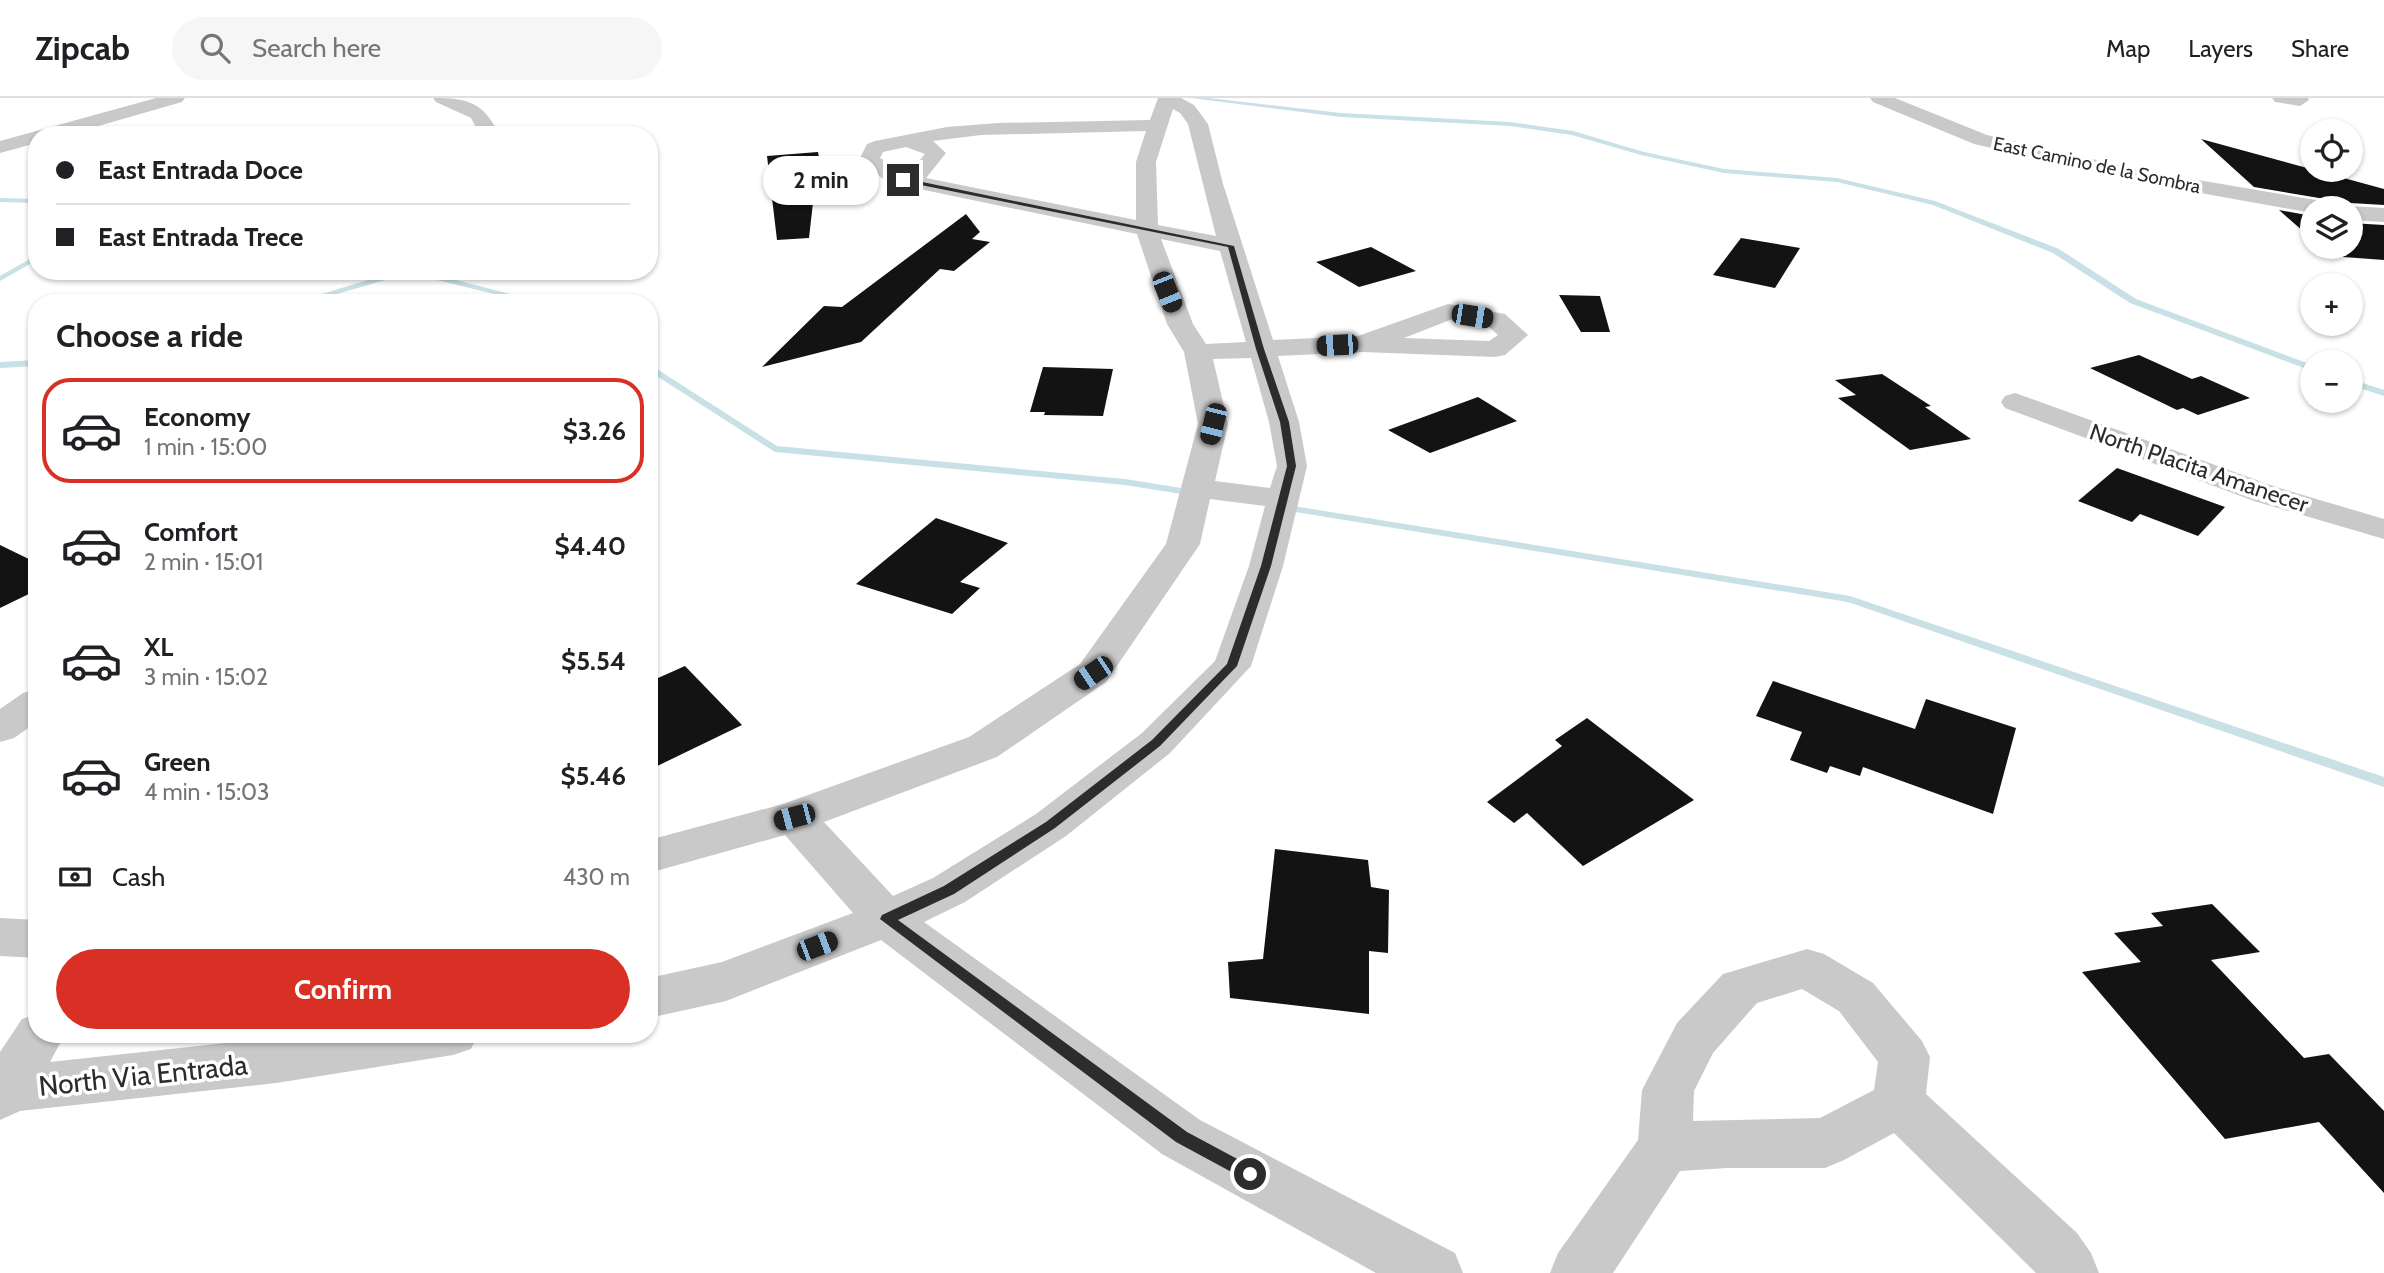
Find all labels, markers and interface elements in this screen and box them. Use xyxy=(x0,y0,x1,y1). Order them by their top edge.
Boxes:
search box xyxy=(172,17,662,80)
text: Zipcab xyxy=(35,28,130,68)
icon: search xyxy=(196,29,234,67)
text: Search here xyxy=(252,32,381,64)
text: Map xyxy=(2106,34,2150,63)
text: Layers xyxy=(2188,34,2253,63)
text: Share xyxy=(2291,34,2349,63)
map controls xyxy=(2300,119,2363,413)
button: locate xyxy=(2300,119,2363,182)
street label: East Camino de la Sombra xyxy=(1991,132,2203,198)
text: East Entrada Doce xyxy=(98,154,303,186)
callout: 2 min xyxy=(763,155,878,204)
route end xyxy=(887,164,919,196)
text: 2 min xyxy=(793,166,849,194)
button: layers xyxy=(2300,196,2363,259)
text: East Entrada Trece xyxy=(98,221,303,253)
car xyxy=(1150,269,1185,315)
button: + xyxy=(2300,273,2363,336)
car xyxy=(1450,302,1495,330)
text: Choose a ride xyxy=(56,316,243,355)
car xyxy=(1316,333,1359,357)
button: − xyxy=(2300,350,2363,413)
icon: car xyxy=(60,399,123,462)
text: Economy xyxy=(144,401,250,433)
car xyxy=(1198,401,1229,447)
text: $3.26 xyxy=(563,415,626,447)
street label: North Placita Amanecer xyxy=(2086,417,2313,519)
text: 1 min · 15:00 xyxy=(144,433,267,461)
icon: car xyxy=(60,514,123,577)
text: Comfort xyxy=(144,516,238,548)
text: $4.40 xyxy=(554,530,626,562)
text: 2 min · 15:01 xyxy=(144,548,263,576)
icon: car xyxy=(60,629,123,692)
text: XL xyxy=(144,631,173,663)
text: $5.54 xyxy=(561,645,626,677)
car xyxy=(1070,653,1117,693)
text: 3 min · 15:02 xyxy=(144,663,268,691)
icon: car xyxy=(60,744,123,807)
text: Green xyxy=(144,746,211,778)
text: $5.46 xyxy=(560,760,626,792)
text: 4 min · 15:03 xyxy=(144,778,269,806)
car xyxy=(771,801,818,833)
icon: cash xyxy=(56,858,94,896)
text: Cash xyxy=(112,861,165,893)
text: 430 m xyxy=(563,863,630,891)
car xyxy=(794,929,841,963)
button: Confirm xyxy=(56,949,630,1029)
street label: North Via Entrada xyxy=(37,1047,250,1103)
route start xyxy=(1234,1158,1266,1190)

